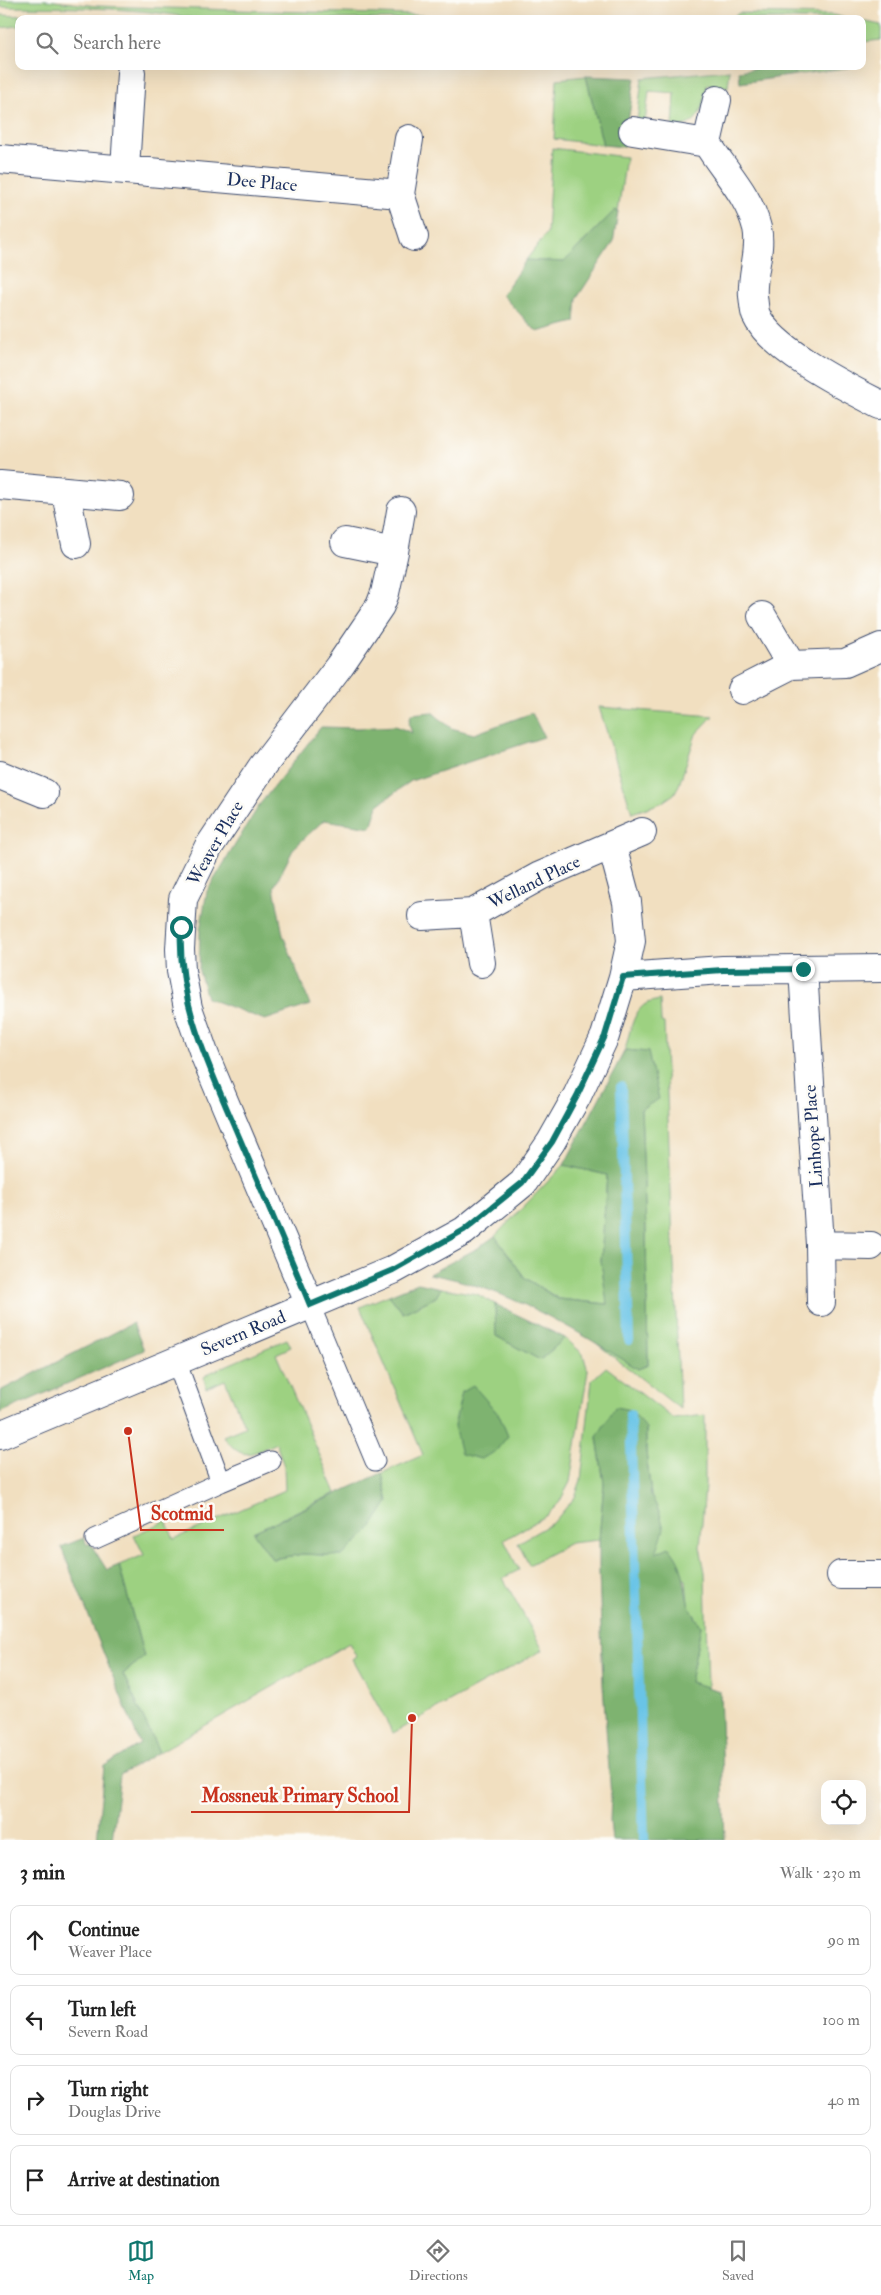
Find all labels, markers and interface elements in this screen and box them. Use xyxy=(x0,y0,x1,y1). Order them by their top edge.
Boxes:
search box xyxy=(15,15,866,70)
icon: search xyxy=(33,29,61,57)
text: Search here xyxy=(73,31,161,55)
street label: Dee Place xyxy=(226,168,299,197)
street label: Weaver Place xyxy=(181,796,249,891)
street label: Welland Place xyxy=(483,850,585,915)
route start xyxy=(170,916,193,939)
route end xyxy=(792,958,815,981)
street label: Linhope Place xyxy=(798,1083,829,1188)
street label: Severn Road xyxy=(197,1305,289,1362)
callout: Scotmid xyxy=(141,1496,224,1530)
text: Scotmid xyxy=(151,1502,214,1526)
callout: Mossneuk Primary School xyxy=(191,1778,409,1812)
map controls xyxy=(821,1780,866,1825)
button: locate xyxy=(821,1780,866,1825)
text: Mossneuk Primary School xyxy=(200,1784,399,1809)
text: 3 min xyxy=(20,1859,65,1886)
text: Walk · 230 m xyxy=(780,1863,861,1883)
text: Continue xyxy=(68,1918,139,1942)
icon: ahead xyxy=(21,1926,49,1954)
text: 90 m xyxy=(828,1930,860,1950)
text: Weaver Place xyxy=(68,1942,152,1962)
text: Turn left xyxy=(68,1998,136,2022)
icon: left xyxy=(21,2006,49,2034)
text: 100 m xyxy=(822,2010,860,2030)
text: Severn Road xyxy=(68,2022,148,2042)
text: Turn right xyxy=(68,2078,148,2102)
icon: right xyxy=(21,2086,49,2114)
text: 40 m xyxy=(827,2090,860,2110)
text: Douglas Drive xyxy=(68,2102,161,2122)
icon: arrive xyxy=(21,2166,49,2194)
text: Arrive at destination xyxy=(68,2168,220,2192)
tab: Map xyxy=(127,2237,155,2284)
tab: Directions xyxy=(409,2237,468,2284)
tab: Saved xyxy=(722,2237,754,2284)

